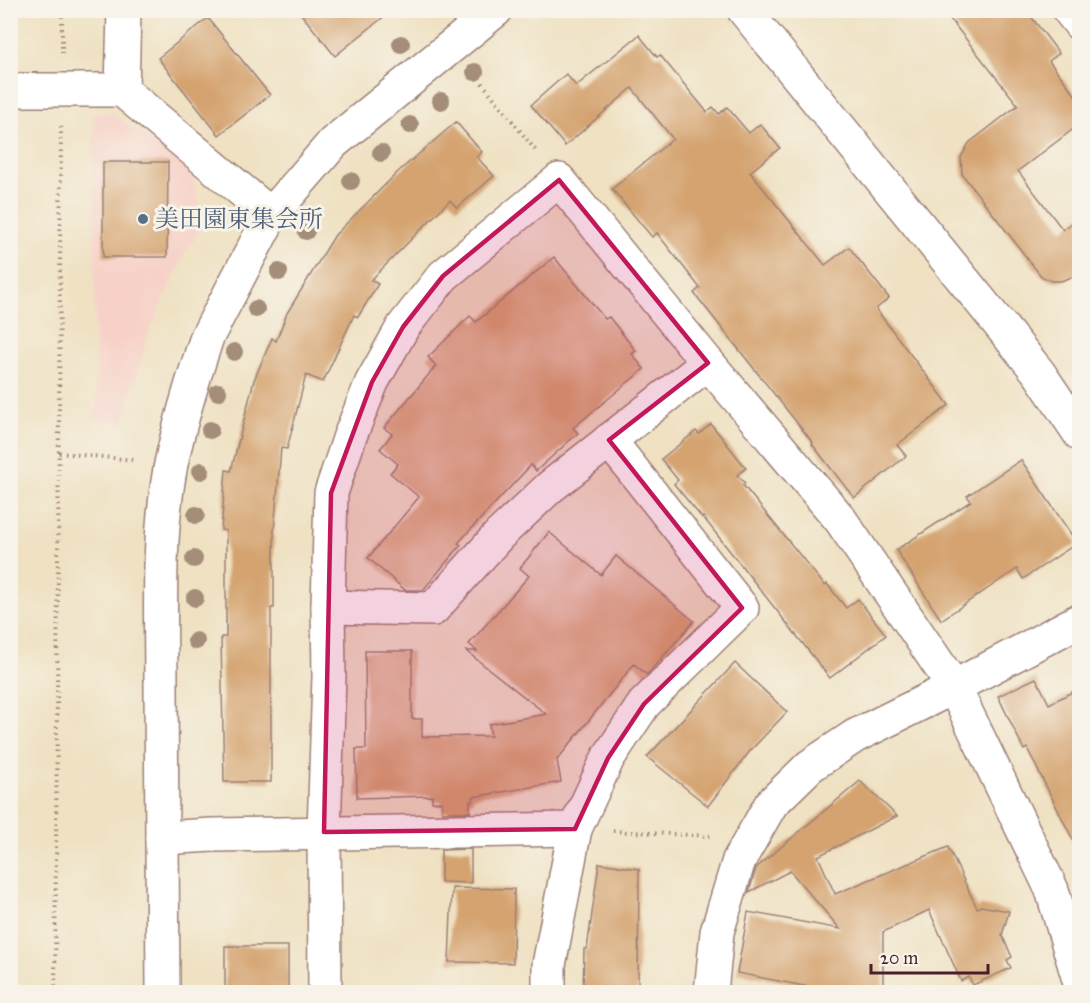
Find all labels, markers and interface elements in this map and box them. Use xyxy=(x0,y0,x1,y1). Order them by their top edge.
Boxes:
place label: 美田園東集会所 xyxy=(155,204,323,234)
marker: 美田園東集会所 xyxy=(136,212,150,226)
scale bar xyxy=(871,937,988,975)
text: 20 m xyxy=(880,947,918,969)

